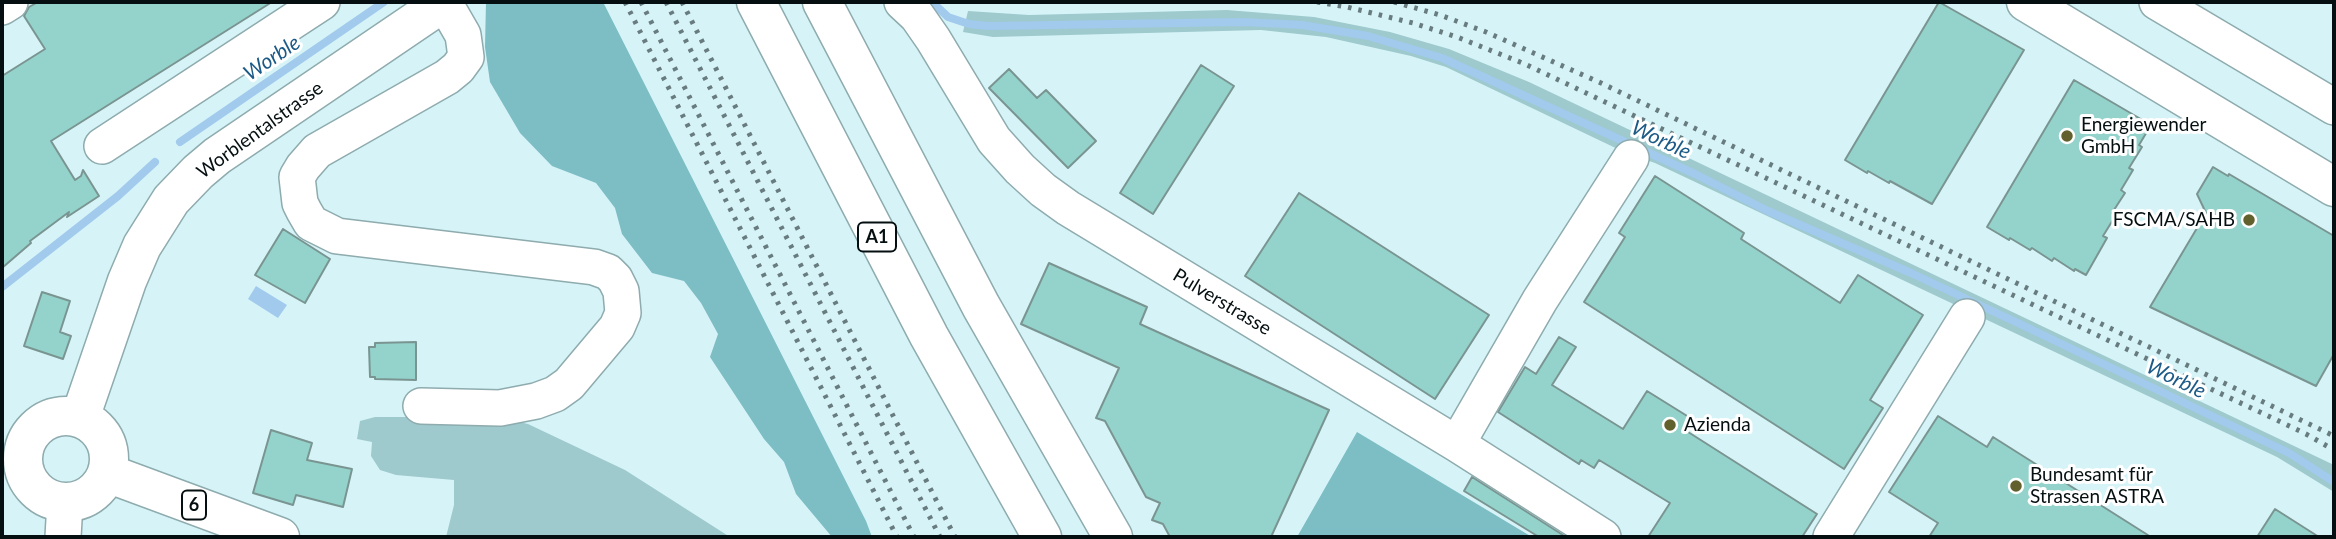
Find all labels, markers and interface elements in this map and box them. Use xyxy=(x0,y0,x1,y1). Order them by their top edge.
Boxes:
water label: Worble xyxy=(239,30,305,86)
street label: Worblentalstrasse xyxy=(192,77,328,183)
place label: Energiewender GmbH xyxy=(2081,114,2206,158)
water label: Worble xyxy=(1627,115,1695,165)
marker: Energiewender GmbH xyxy=(2059,128,2075,144)
place label: FSCMA/SAHB xyxy=(2113,209,2235,231)
marker: FSCMA/SAHB xyxy=(2241,212,2257,228)
road number: A1 xyxy=(858,222,896,251)
street label: Pulverstrasse xyxy=(1169,264,1275,340)
water label: Worble xyxy=(2142,354,2210,404)
place label: Azienda xyxy=(1684,414,1751,436)
marker: Azienda xyxy=(1662,417,1678,433)
place label: Bundesamt für Strassen ASTRA xyxy=(2030,464,2164,508)
marker: Bundesamt für Strassen ASTRA xyxy=(2008,478,2024,494)
road number: 6 xyxy=(182,490,206,520)

